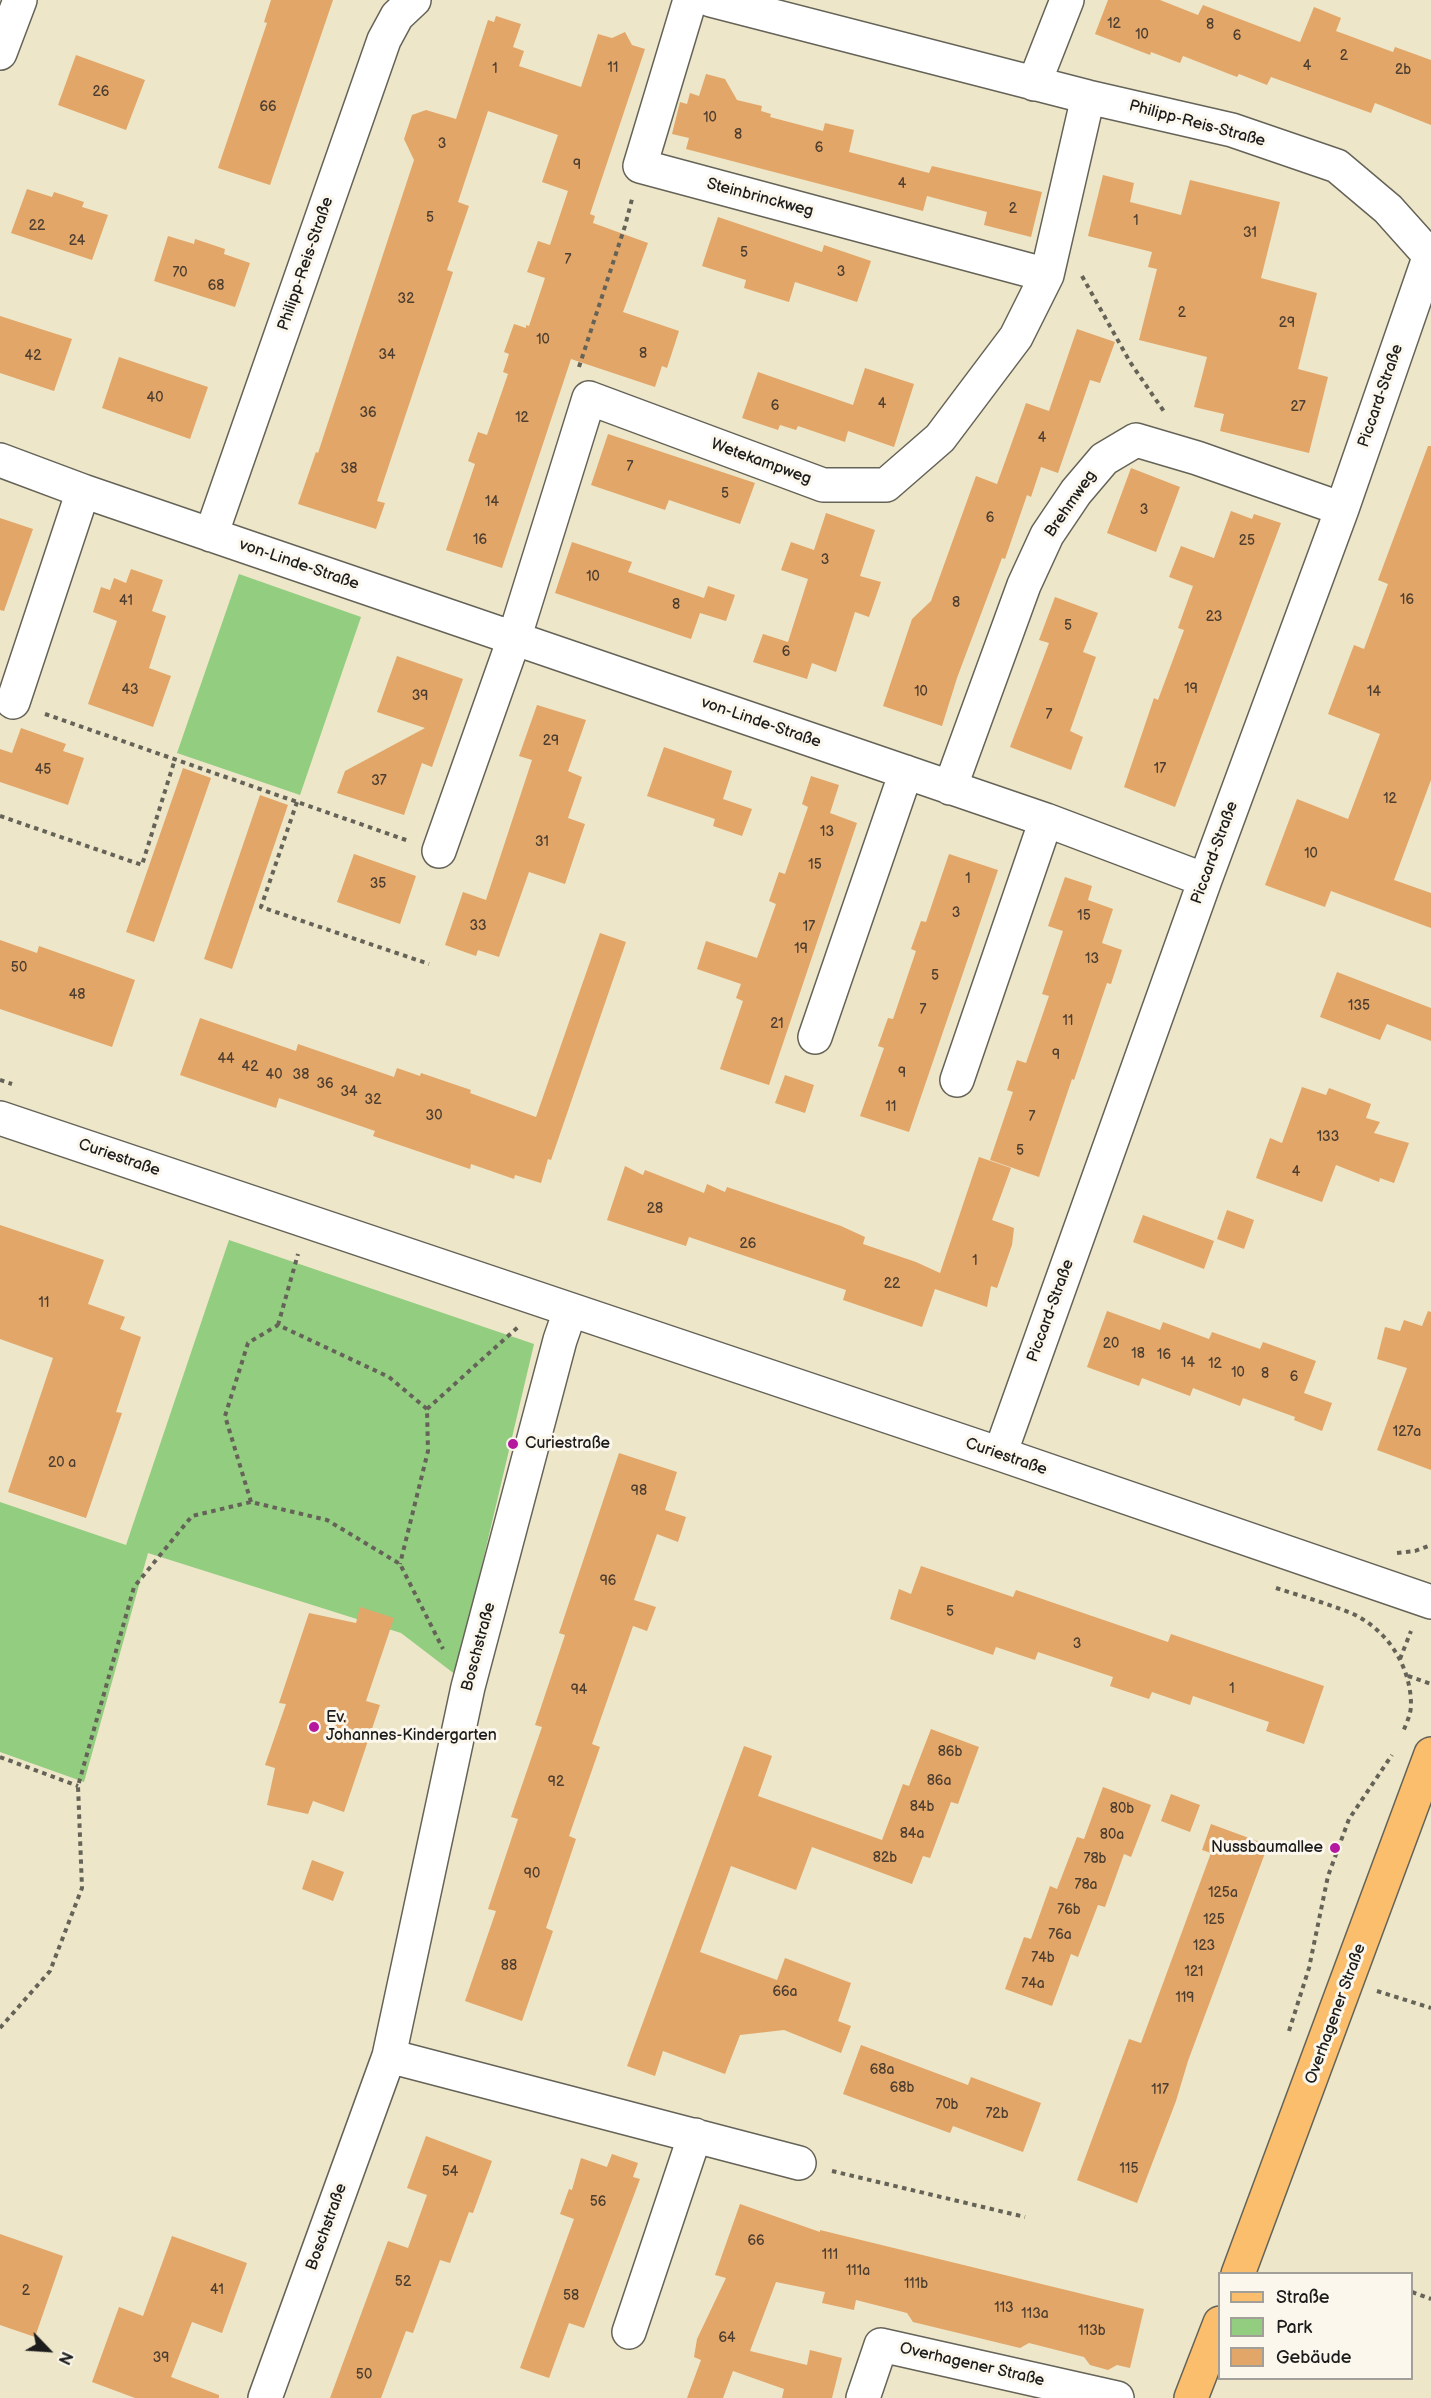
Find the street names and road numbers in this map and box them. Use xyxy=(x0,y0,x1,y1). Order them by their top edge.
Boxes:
street label: Philipp-Reis-Straße xyxy=(1127,97,1267,151)
street label: Steinbrinckweg xyxy=(705,175,815,221)
street label: Philipp-Reis-Straße xyxy=(274,195,338,333)
street label: Piccard-Straße xyxy=(1354,342,1408,450)
street label: Wetekampweg xyxy=(708,435,814,489)
street label: Brehmweg xyxy=(1041,467,1101,541)
street label: von-Linde-Straße xyxy=(237,535,361,595)
street label: von-Linde-Straße xyxy=(699,693,823,753)
street label: Piccard-Straße xyxy=(1188,799,1242,907)
street label: Curiestraße xyxy=(76,1135,162,1181)
street label: Piccard-Straße xyxy=(1024,1257,1078,1365)
street label: Curiestraße xyxy=(963,1434,1049,1480)
street label: Boschstraße xyxy=(458,1601,500,1693)
street label: Overhagener Straße xyxy=(1302,1941,1370,2087)
street label: Boschstraße xyxy=(302,2181,352,2273)
street label: Overhagener Straße xyxy=(898,2339,1046,2391)

